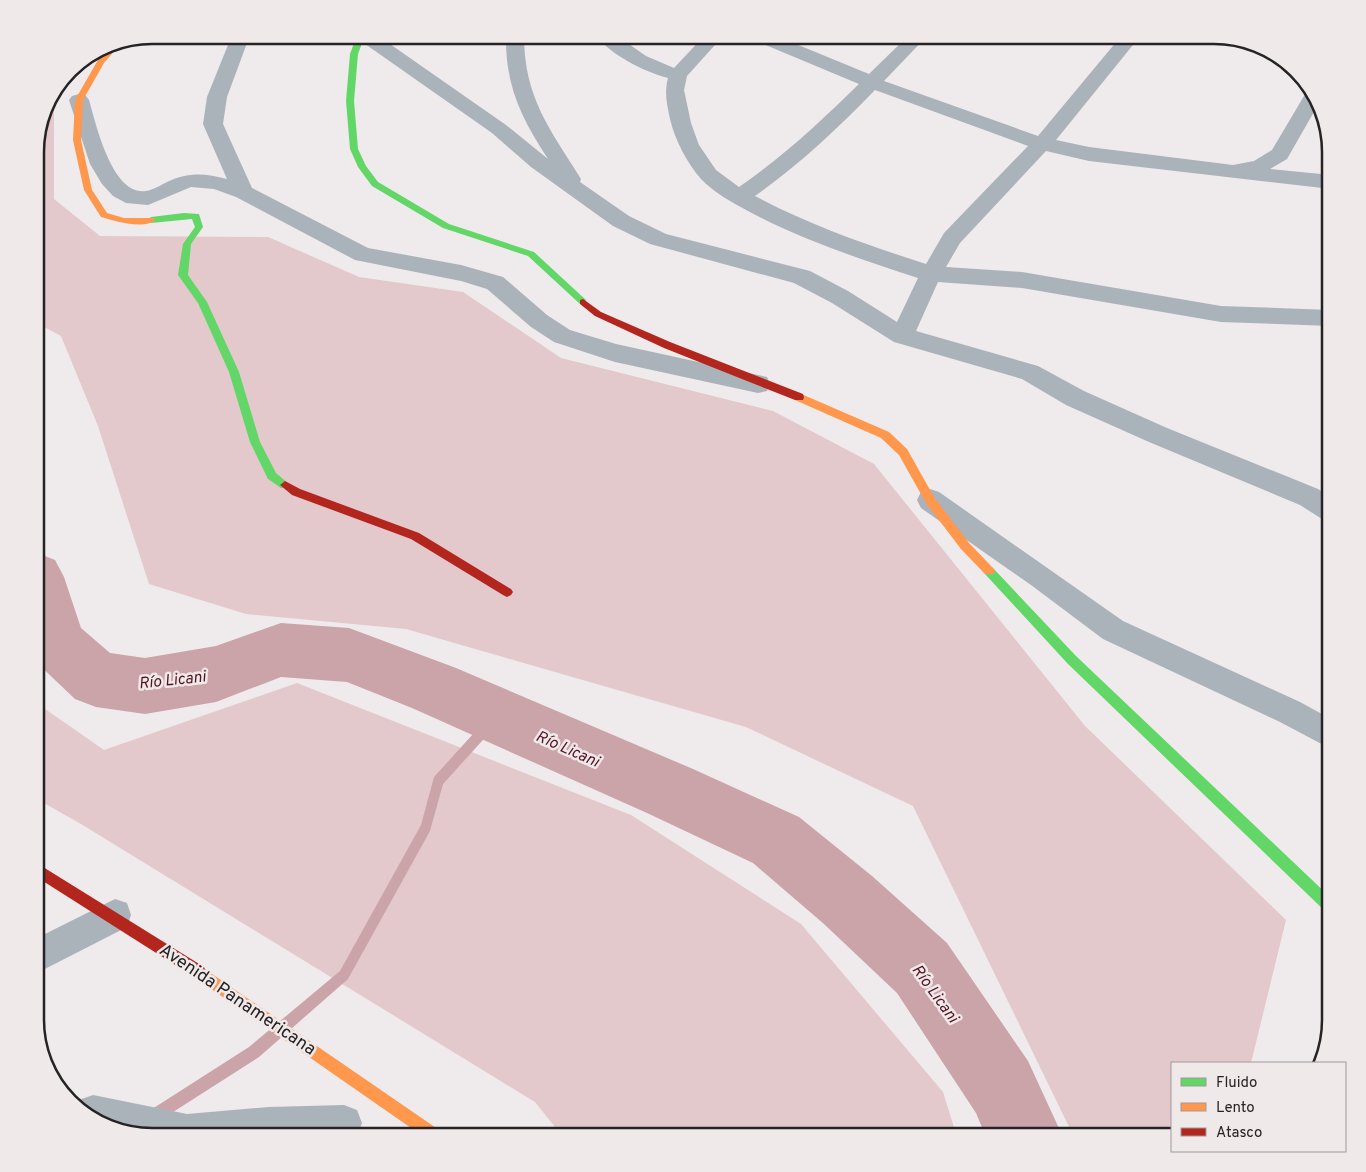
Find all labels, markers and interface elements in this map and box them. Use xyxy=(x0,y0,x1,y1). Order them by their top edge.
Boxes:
water label: Río Licani xyxy=(138,667,208,694)
water label: Río Licani xyxy=(532,727,603,773)
street label: Avenida Panamericana xyxy=(154,939,320,1061)
water label: Río Licani xyxy=(907,961,963,1028)
legend xyxy=(1171,1062,1346,1152)
text: Fluido xyxy=(1216,1074,1257,1093)
text: Lento xyxy=(1216,1099,1255,1118)
text: Atasco xyxy=(1216,1124,1262,1143)

